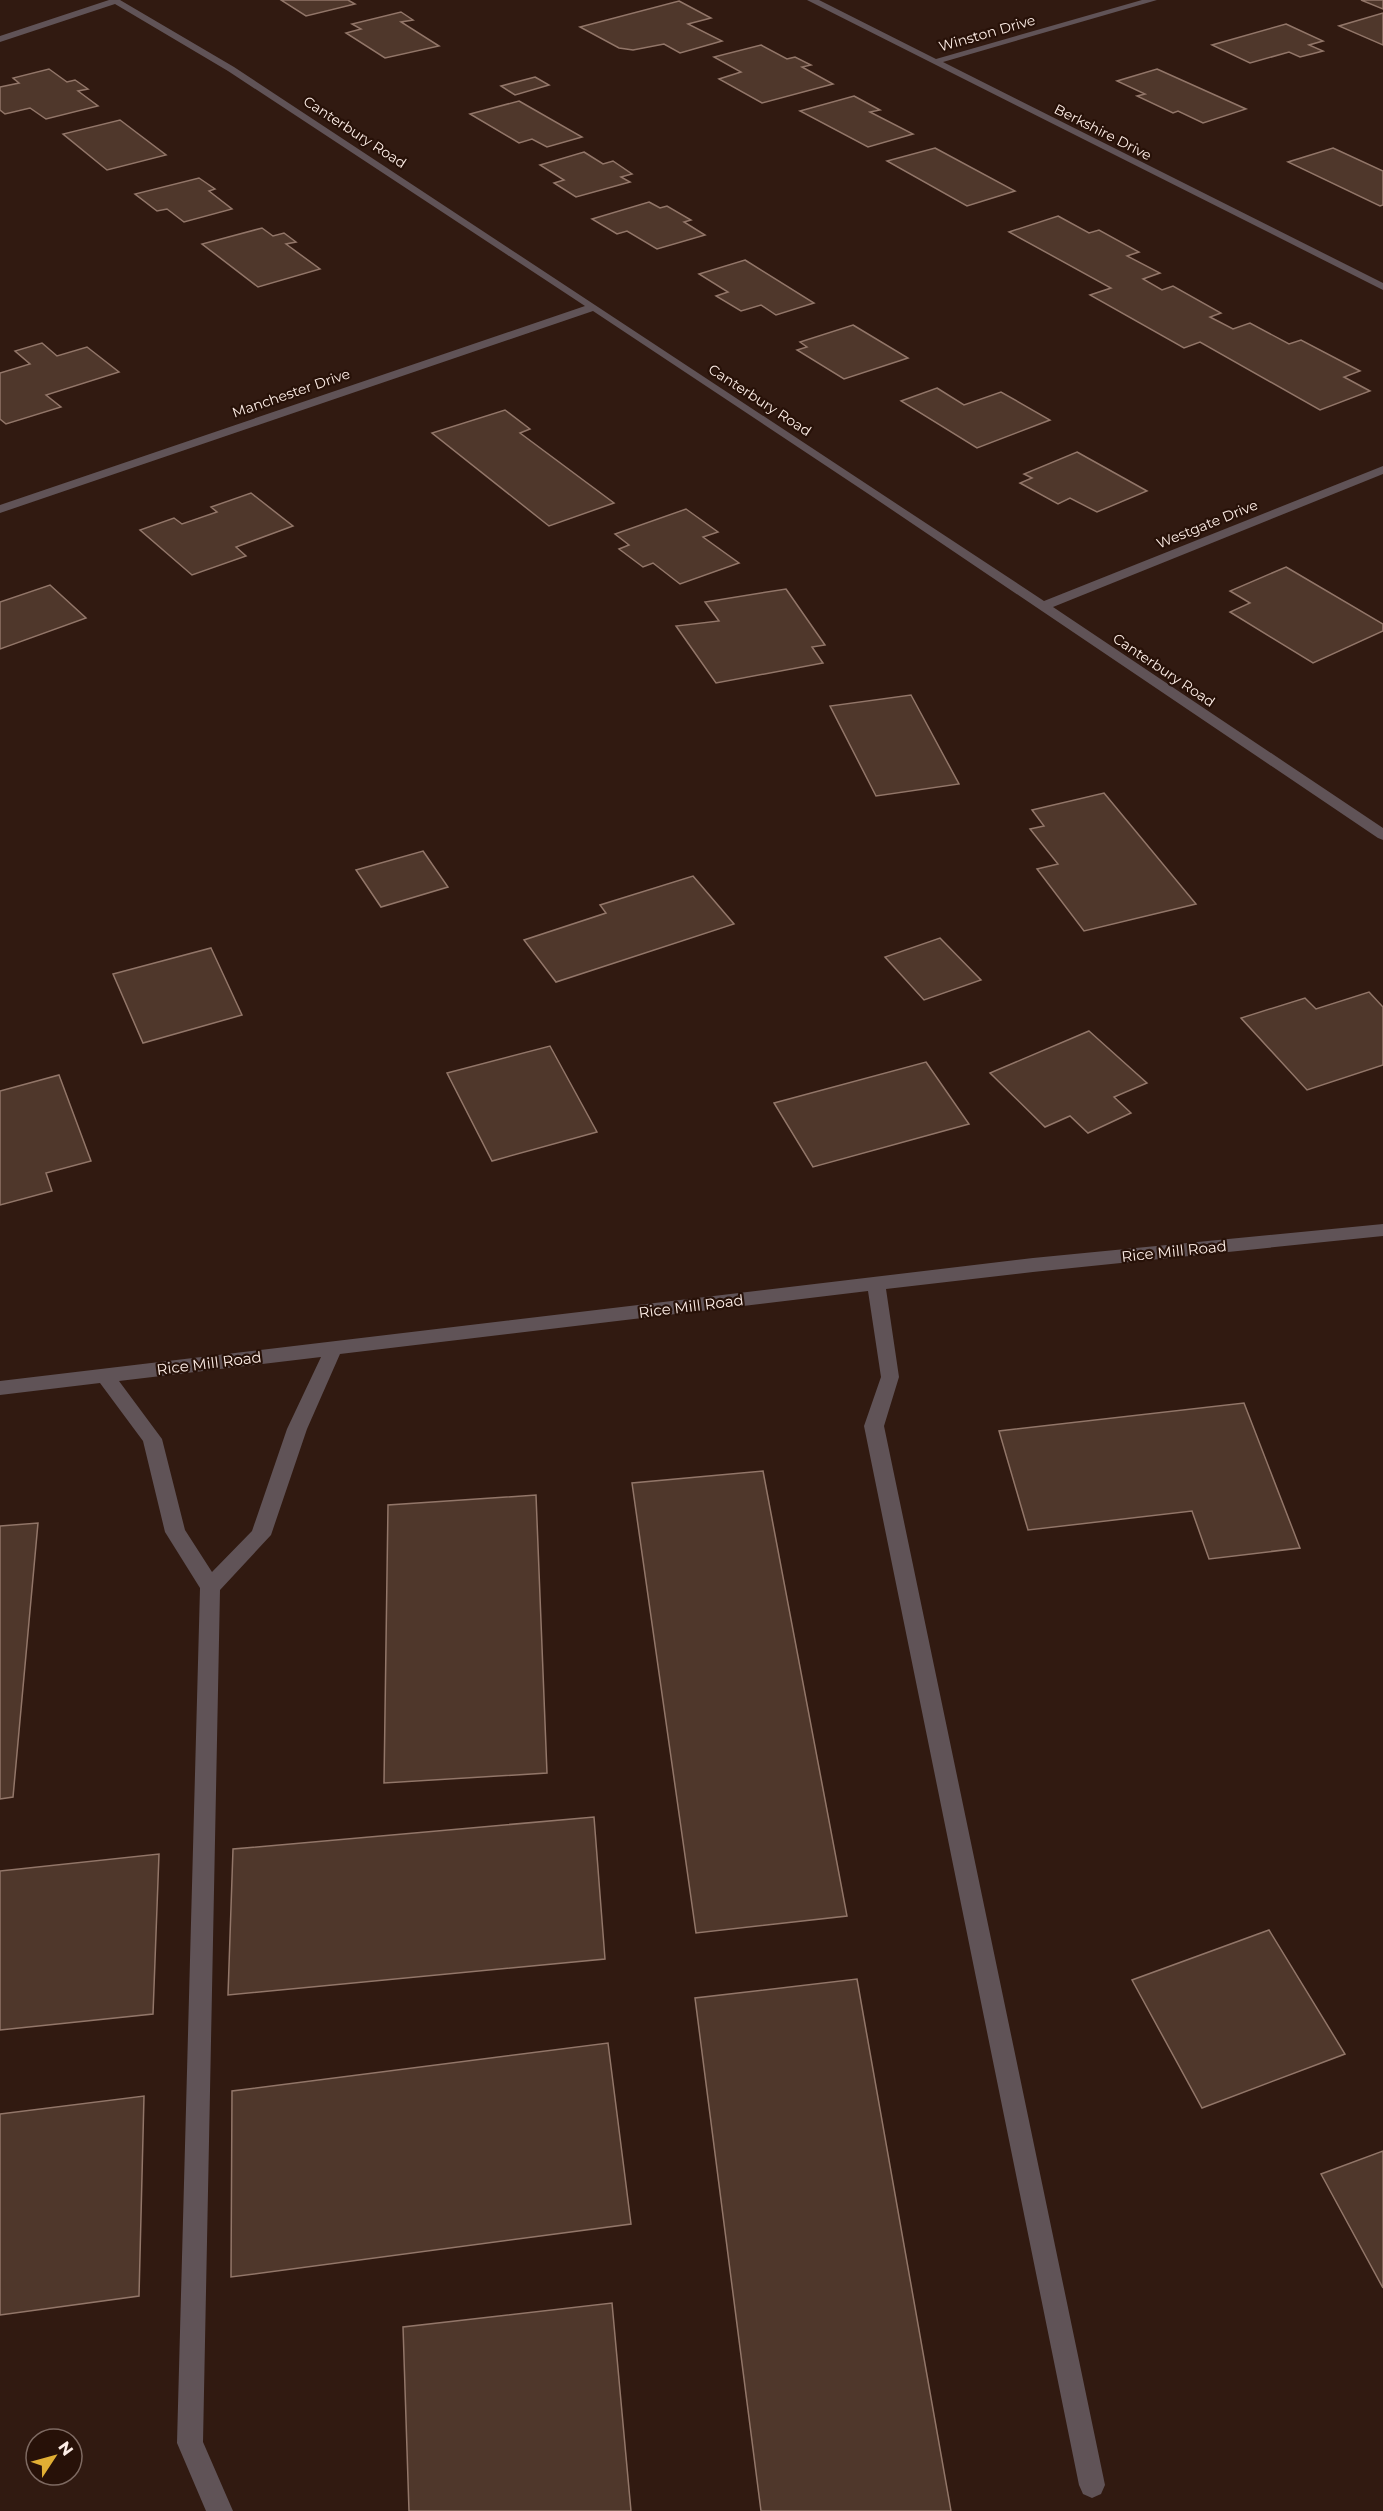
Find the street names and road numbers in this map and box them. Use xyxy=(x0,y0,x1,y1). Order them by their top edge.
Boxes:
street label: Winston Drive xyxy=(937,11,1037,55)
street label: Canterbury Road xyxy=(300,92,410,172)
street label: Berkshire Drive xyxy=(1051,100,1155,164)
street label: Canterbury Road xyxy=(705,360,815,440)
street label: Manchester Drive xyxy=(230,364,352,422)
street label: Westgate Drive xyxy=(1154,496,1260,552)
street label: Canterbury Road xyxy=(1110,629,1218,711)
street label: Rice Mill Road xyxy=(1120,1236,1228,1266)
street label: Rice Mill Road xyxy=(637,1290,745,1322)
street label: Rice Mill Road xyxy=(155,1347,263,1379)

